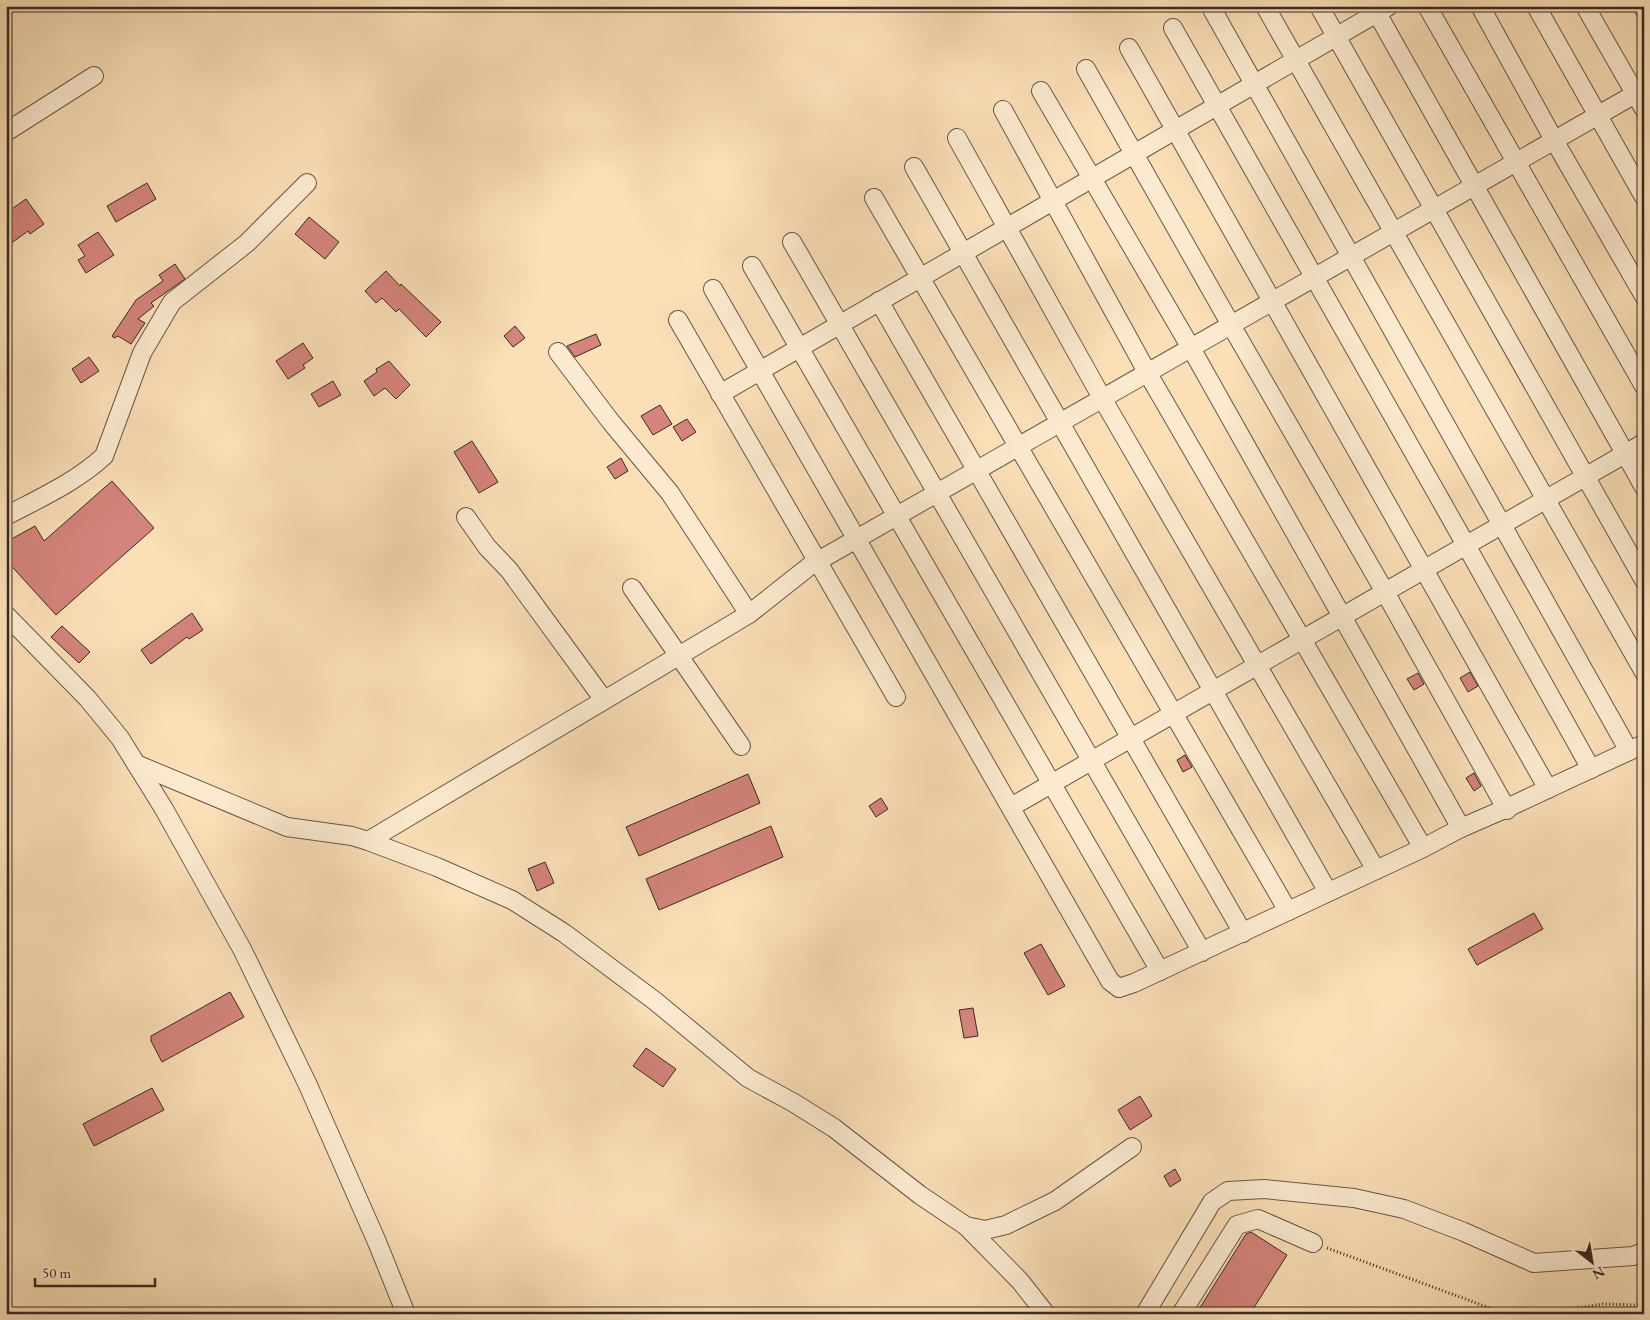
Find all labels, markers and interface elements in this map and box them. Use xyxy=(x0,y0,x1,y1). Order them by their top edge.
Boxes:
north arrow xyxy=(1568,1238,1618,1288)
scale bar xyxy=(35,1255,155,1287)
text: 50 m xyxy=(42,1263,71,1282)
text: N xyxy=(1589,1263,1608,1284)

